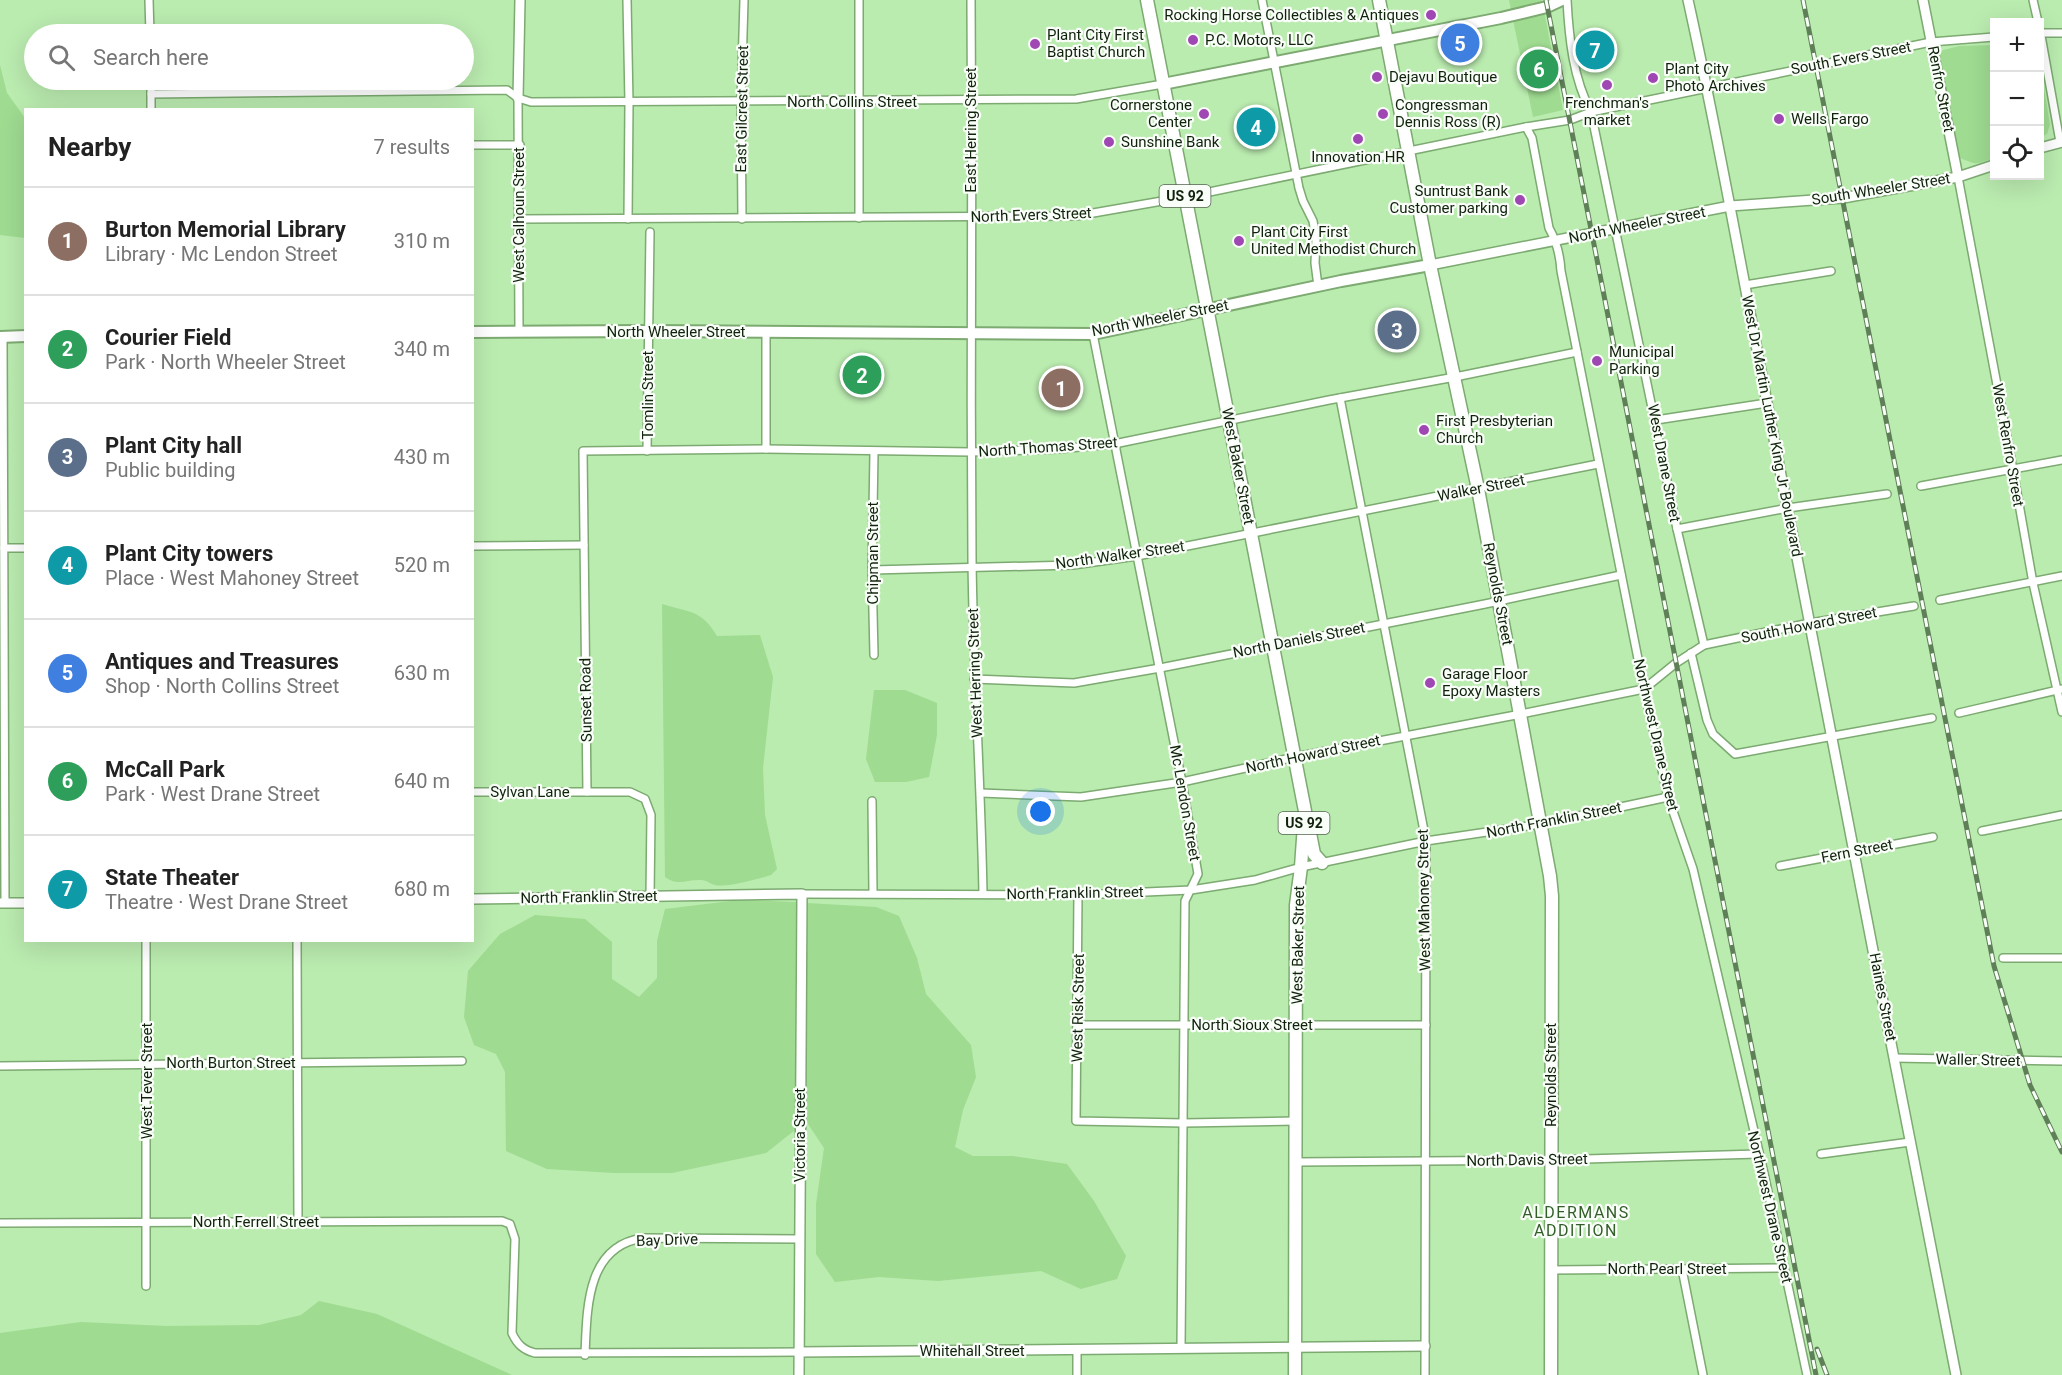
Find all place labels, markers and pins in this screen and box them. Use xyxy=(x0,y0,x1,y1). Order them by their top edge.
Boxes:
place label: Rocking Horse Collectibles & Antiques xyxy=(1164,6,1419,24)
marker: Rocking Horse Collectibles & Antiques xyxy=(1424,8,1438,22)
pin: 5 xyxy=(1440,20,1480,66)
place label: Plant City First Baptist Church xyxy=(1047,26,1145,61)
pin: 7 xyxy=(1576,28,1614,72)
place label: P.C. Motors, LLC xyxy=(1205,31,1314,49)
marker: P.C. Motors, LLC xyxy=(1186,33,1200,47)
marker: Plant City First Baptist Church xyxy=(1028,37,1042,51)
pin: 6 xyxy=(1520,46,1558,92)
place label: Plant City Photo Archives xyxy=(1665,60,1766,95)
place label: Dejavu Boutique xyxy=(1389,68,1497,86)
marker: Dejavu Boutique xyxy=(1370,70,1384,84)
marker: Plant City Photo Archives xyxy=(1646,71,1660,85)
marker: Frenchman's market xyxy=(1600,78,1614,92)
place label: Frenchman's market xyxy=(1565,94,1649,129)
place label: Cornerstone Center xyxy=(1110,96,1192,131)
place label: Congressman Dennis Ross (R) xyxy=(1395,96,1501,131)
pin: 4 xyxy=(1236,104,1276,150)
marker: Cornerstone Center xyxy=(1197,107,1211,121)
marker: Congressman Dennis Ross (R) xyxy=(1376,107,1390,121)
place label: Wells Fargo xyxy=(1791,110,1869,128)
marker: Wells Fargo xyxy=(1772,112,1786,126)
marker: Innovation HR xyxy=(1351,132,1365,146)
place label: Sunshine Bank xyxy=(1121,133,1220,151)
marker: Sunshine Bank xyxy=(1102,135,1116,149)
place label: Innovation HR xyxy=(1311,148,1405,166)
place label: Suntrust Bank Customer parking xyxy=(1389,182,1508,217)
marker: Suntrust Bank Customer parking xyxy=(1513,193,1527,207)
place label: Plant City First United Methodist Church xyxy=(1251,223,1416,258)
marker: Plant City First United Methodist Church xyxy=(1232,234,1246,248)
pin: 3 xyxy=(1378,308,1416,352)
place label: Municipal Parking xyxy=(1609,343,1674,378)
pin: 2 xyxy=(842,352,882,398)
marker: Municipal Parking xyxy=(1590,354,1604,368)
pin: 1 xyxy=(1042,366,1080,410)
place label: First Presbyterian Church xyxy=(1436,412,1553,447)
marker: First Presbyterian Church xyxy=(1417,423,1431,437)
place label: Garage Floor Epoxy Masters xyxy=(1442,665,1540,700)
marker: Garage Floor Epoxy Masters xyxy=(1423,676,1437,690)

